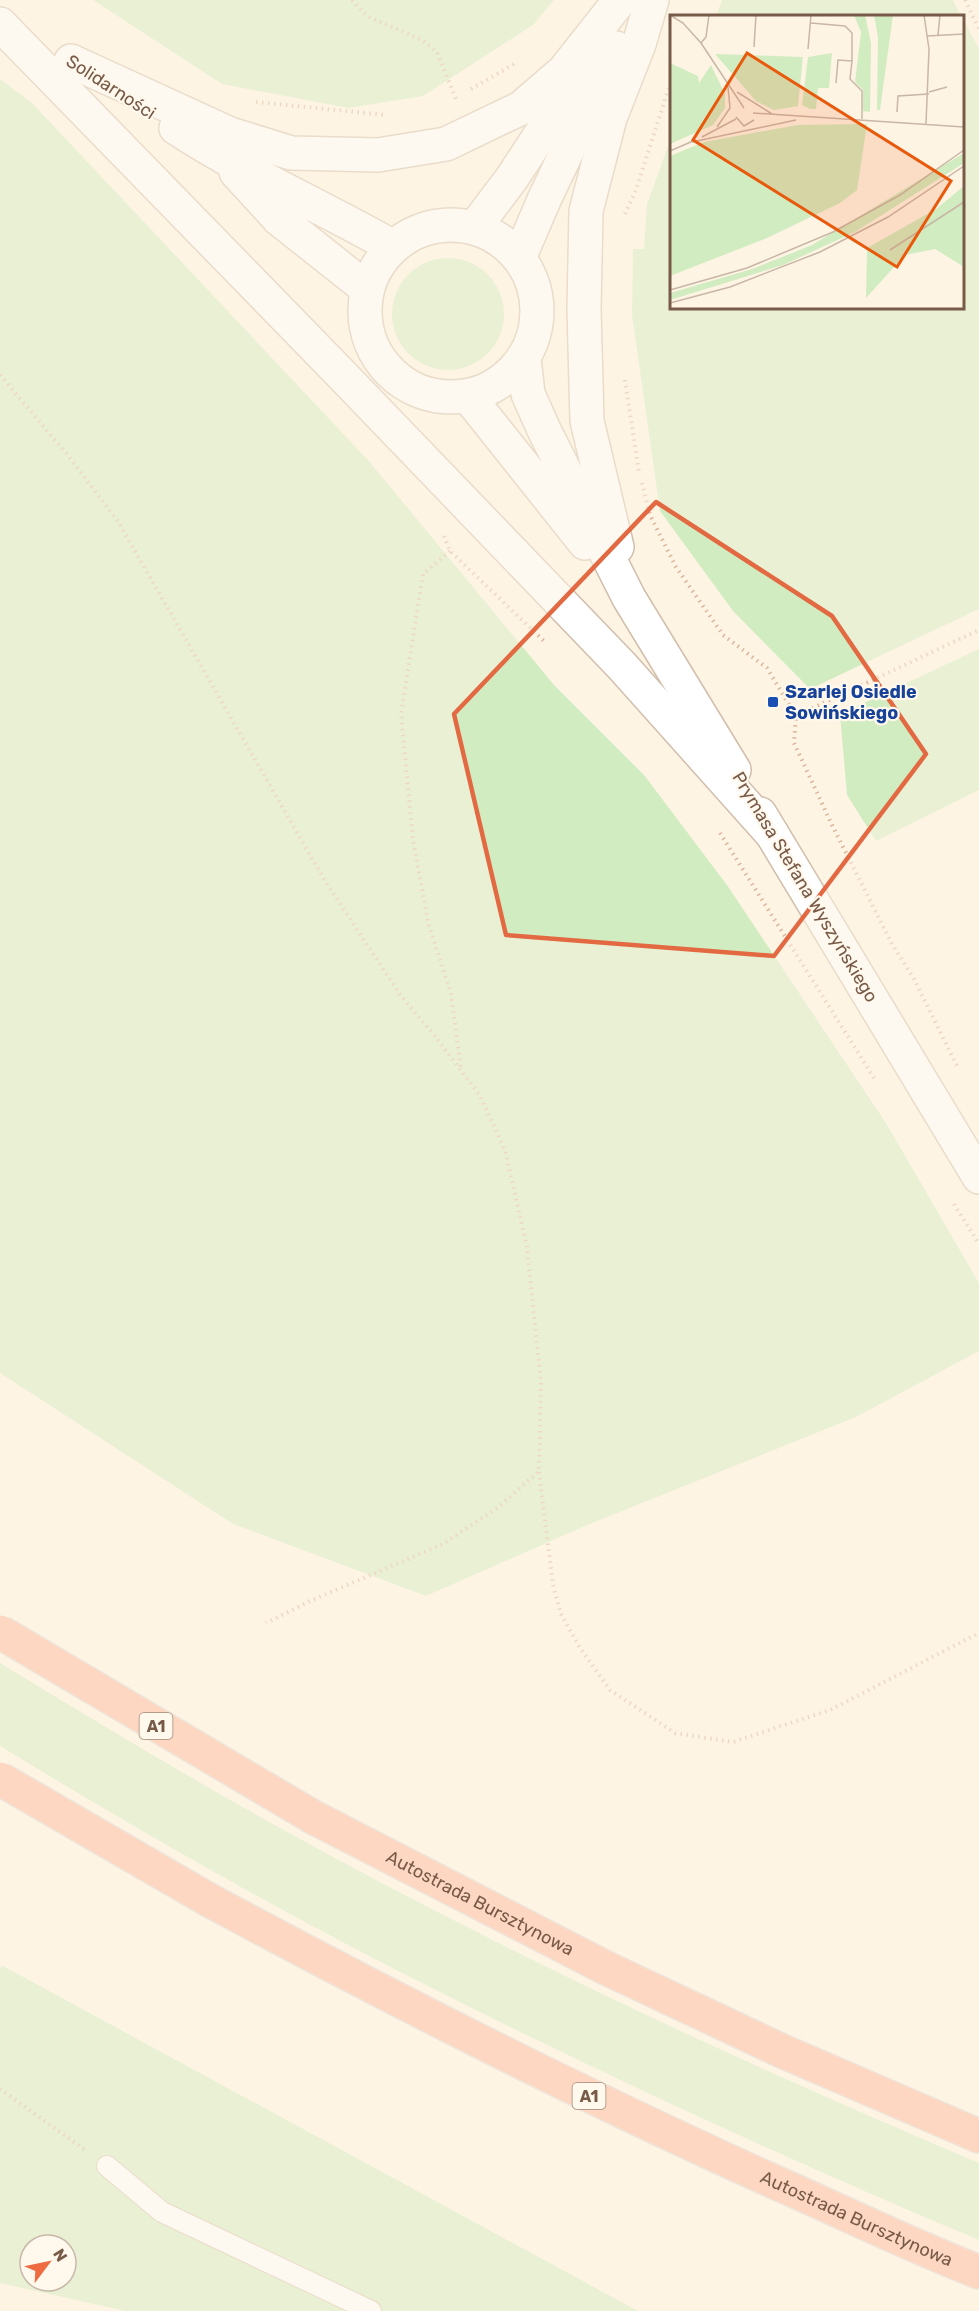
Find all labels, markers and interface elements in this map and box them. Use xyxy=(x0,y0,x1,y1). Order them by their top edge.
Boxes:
inset map xyxy=(670,15,964,309)
street label: Solidarności xyxy=(62,50,160,124)
place label: Szarlej Osiedle Sowińskiego xyxy=(785,681,917,724)
marker: Szarlej Osiedle Sowińskiego xyxy=(766,695,780,709)
street label: Prymasa Stefana Wyszyńskiego xyxy=(727,768,883,1006)
road number: A1 xyxy=(140,1713,172,1739)
street label: Autostrada Bursztynowa xyxy=(382,1846,578,1961)
road number: A1 xyxy=(572,2083,606,2109)
street label: Autostrada Bursztynowa xyxy=(757,2166,956,2271)
north arrow xyxy=(18,2233,78,2293)
text: N xyxy=(49,2245,71,2265)

